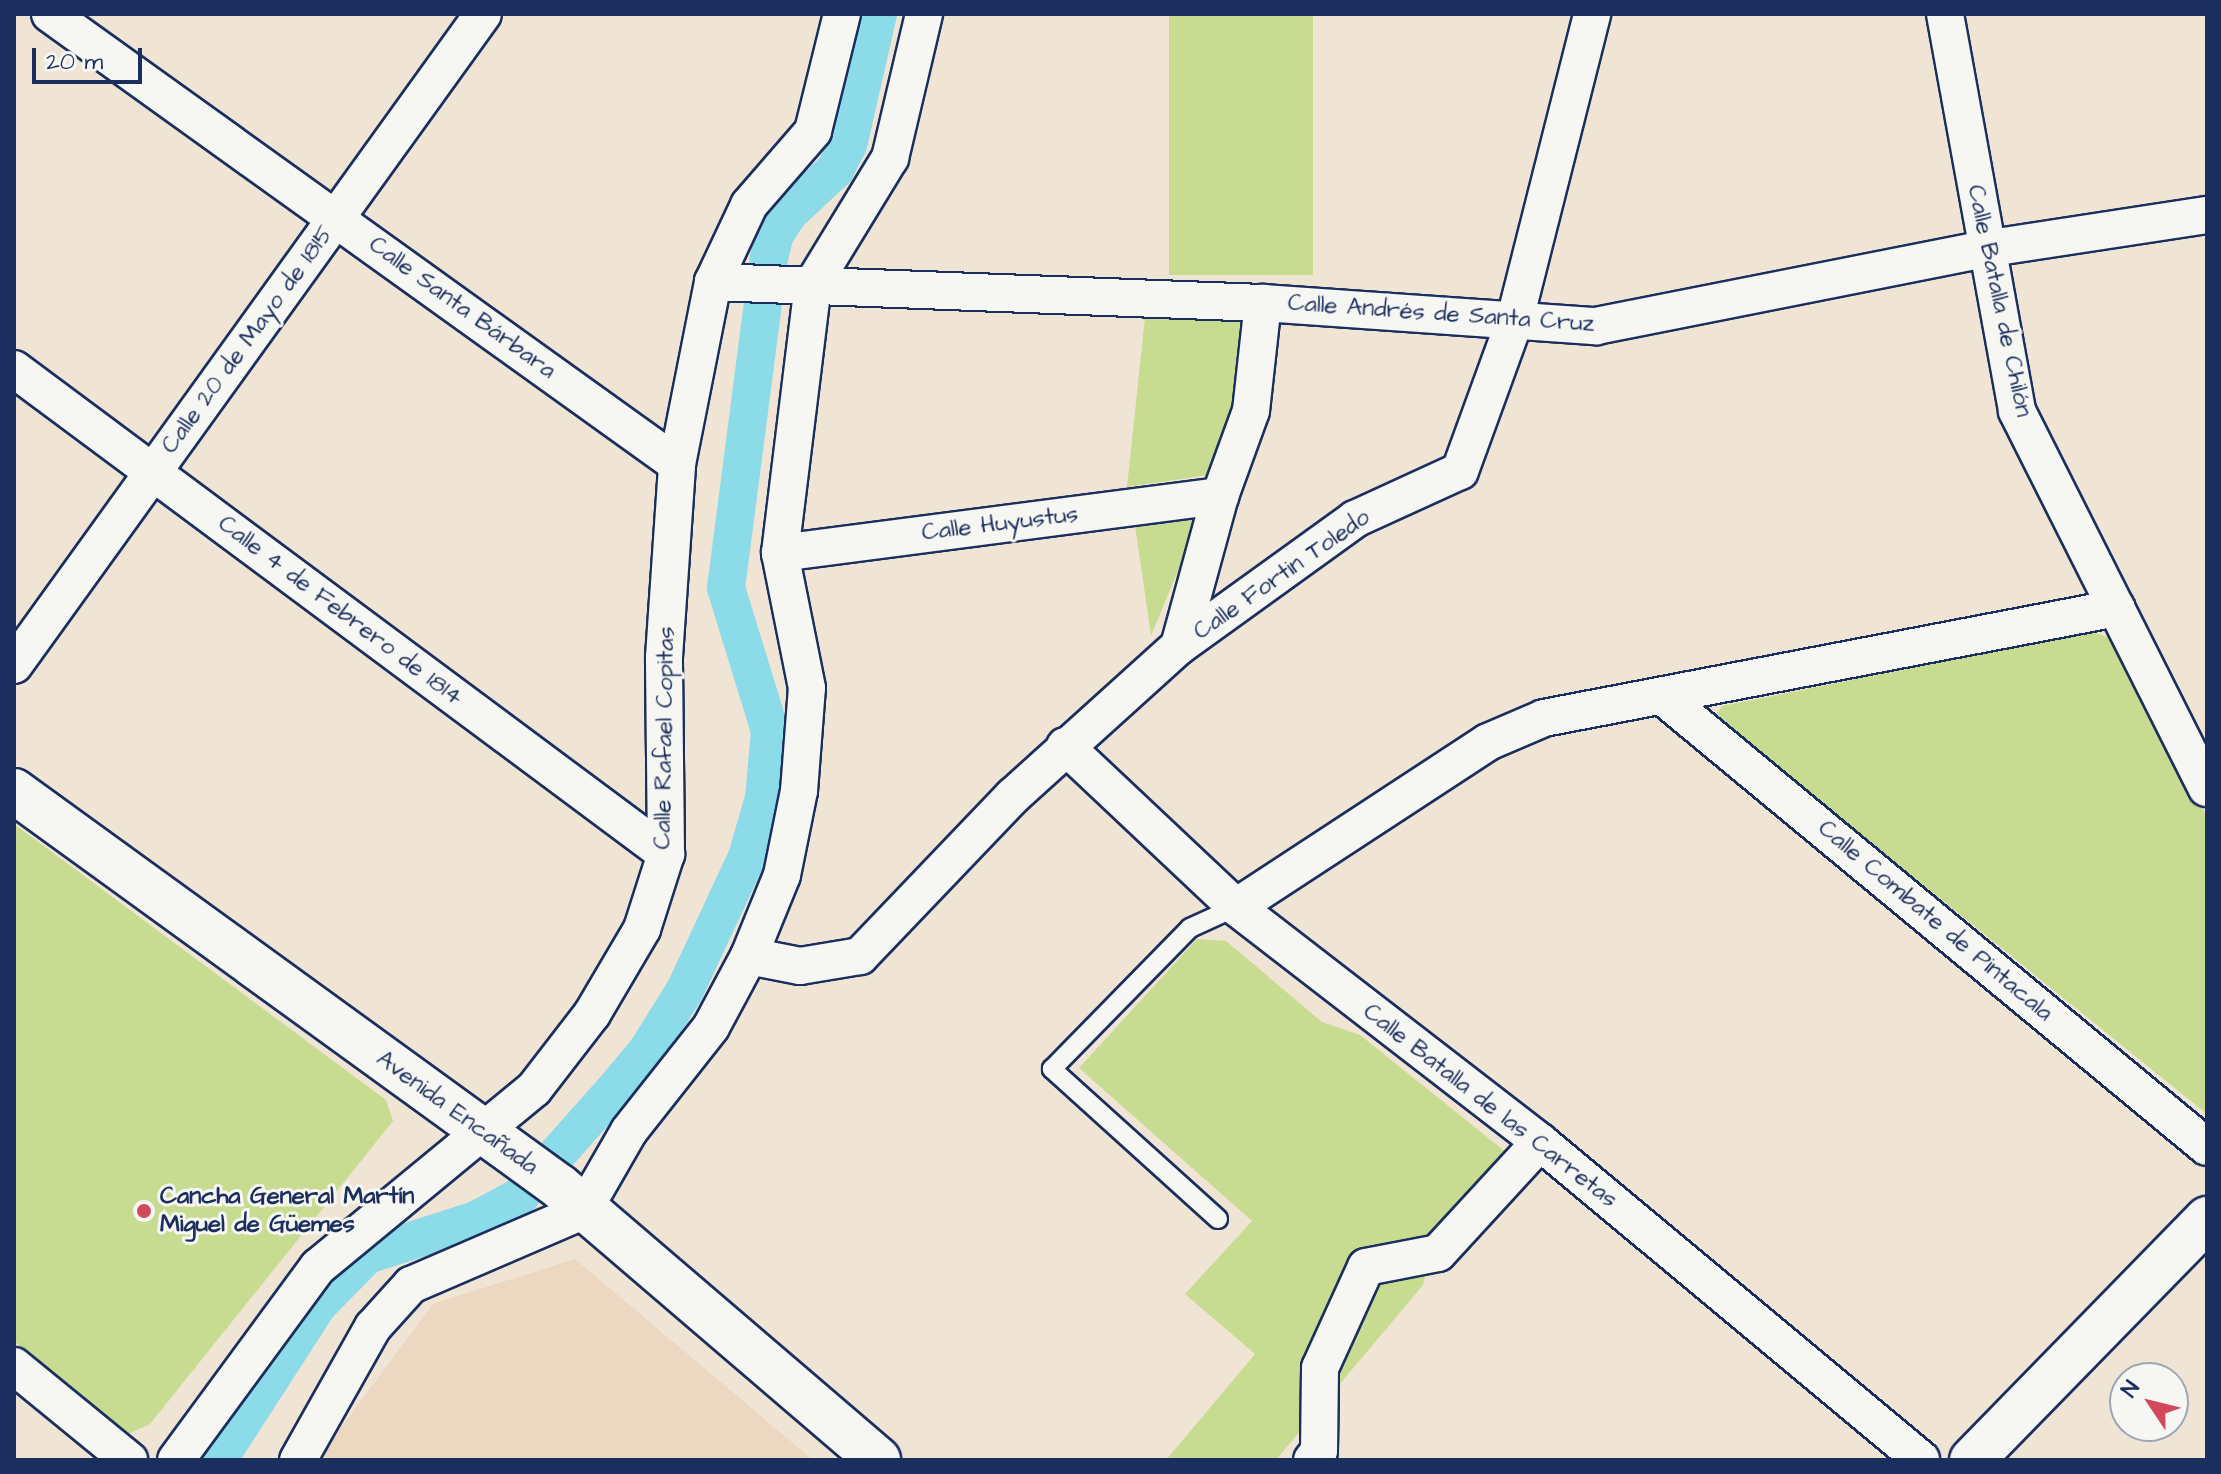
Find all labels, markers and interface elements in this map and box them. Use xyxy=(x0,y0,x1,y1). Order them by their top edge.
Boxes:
scale bar xyxy=(36,32,146,82)
text: 20 m xyxy=(46,45,103,79)
street label: Calle Batalla de Chilón xyxy=(1960,182,2038,420)
street label: Calle 20 de Mayo de 1815 xyxy=(156,220,340,460)
street label: Calle Santa Bárbara xyxy=(363,230,561,386)
street label: Calle Andrés de Santa Cruz xyxy=(1287,289,1595,339)
street label: Calle Huyustus xyxy=(920,500,1080,548)
street label: Calle Fortin Toledo xyxy=(1188,503,1376,647)
street label: Calle 4 de Febrero de 1814 xyxy=(212,510,468,712)
street label: Calle Rafael Copitas xyxy=(649,626,681,850)
street label: Calle Combate de Pintacala xyxy=(1812,814,2058,1028)
street label: Calle Batalla de las Carretas xyxy=(1357,998,1623,1214)
street label: Avenida Encañada xyxy=(371,1045,543,1181)
place label: Cancha General Martín Miguel de Güemes xyxy=(160,1183,414,1239)
marker: Cancha General Martín Miguel de Güemes xyxy=(135,1202,153,1220)
north arrow xyxy=(2109,1362,2189,1442)
text: N xyxy=(2114,1375,2147,1404)

